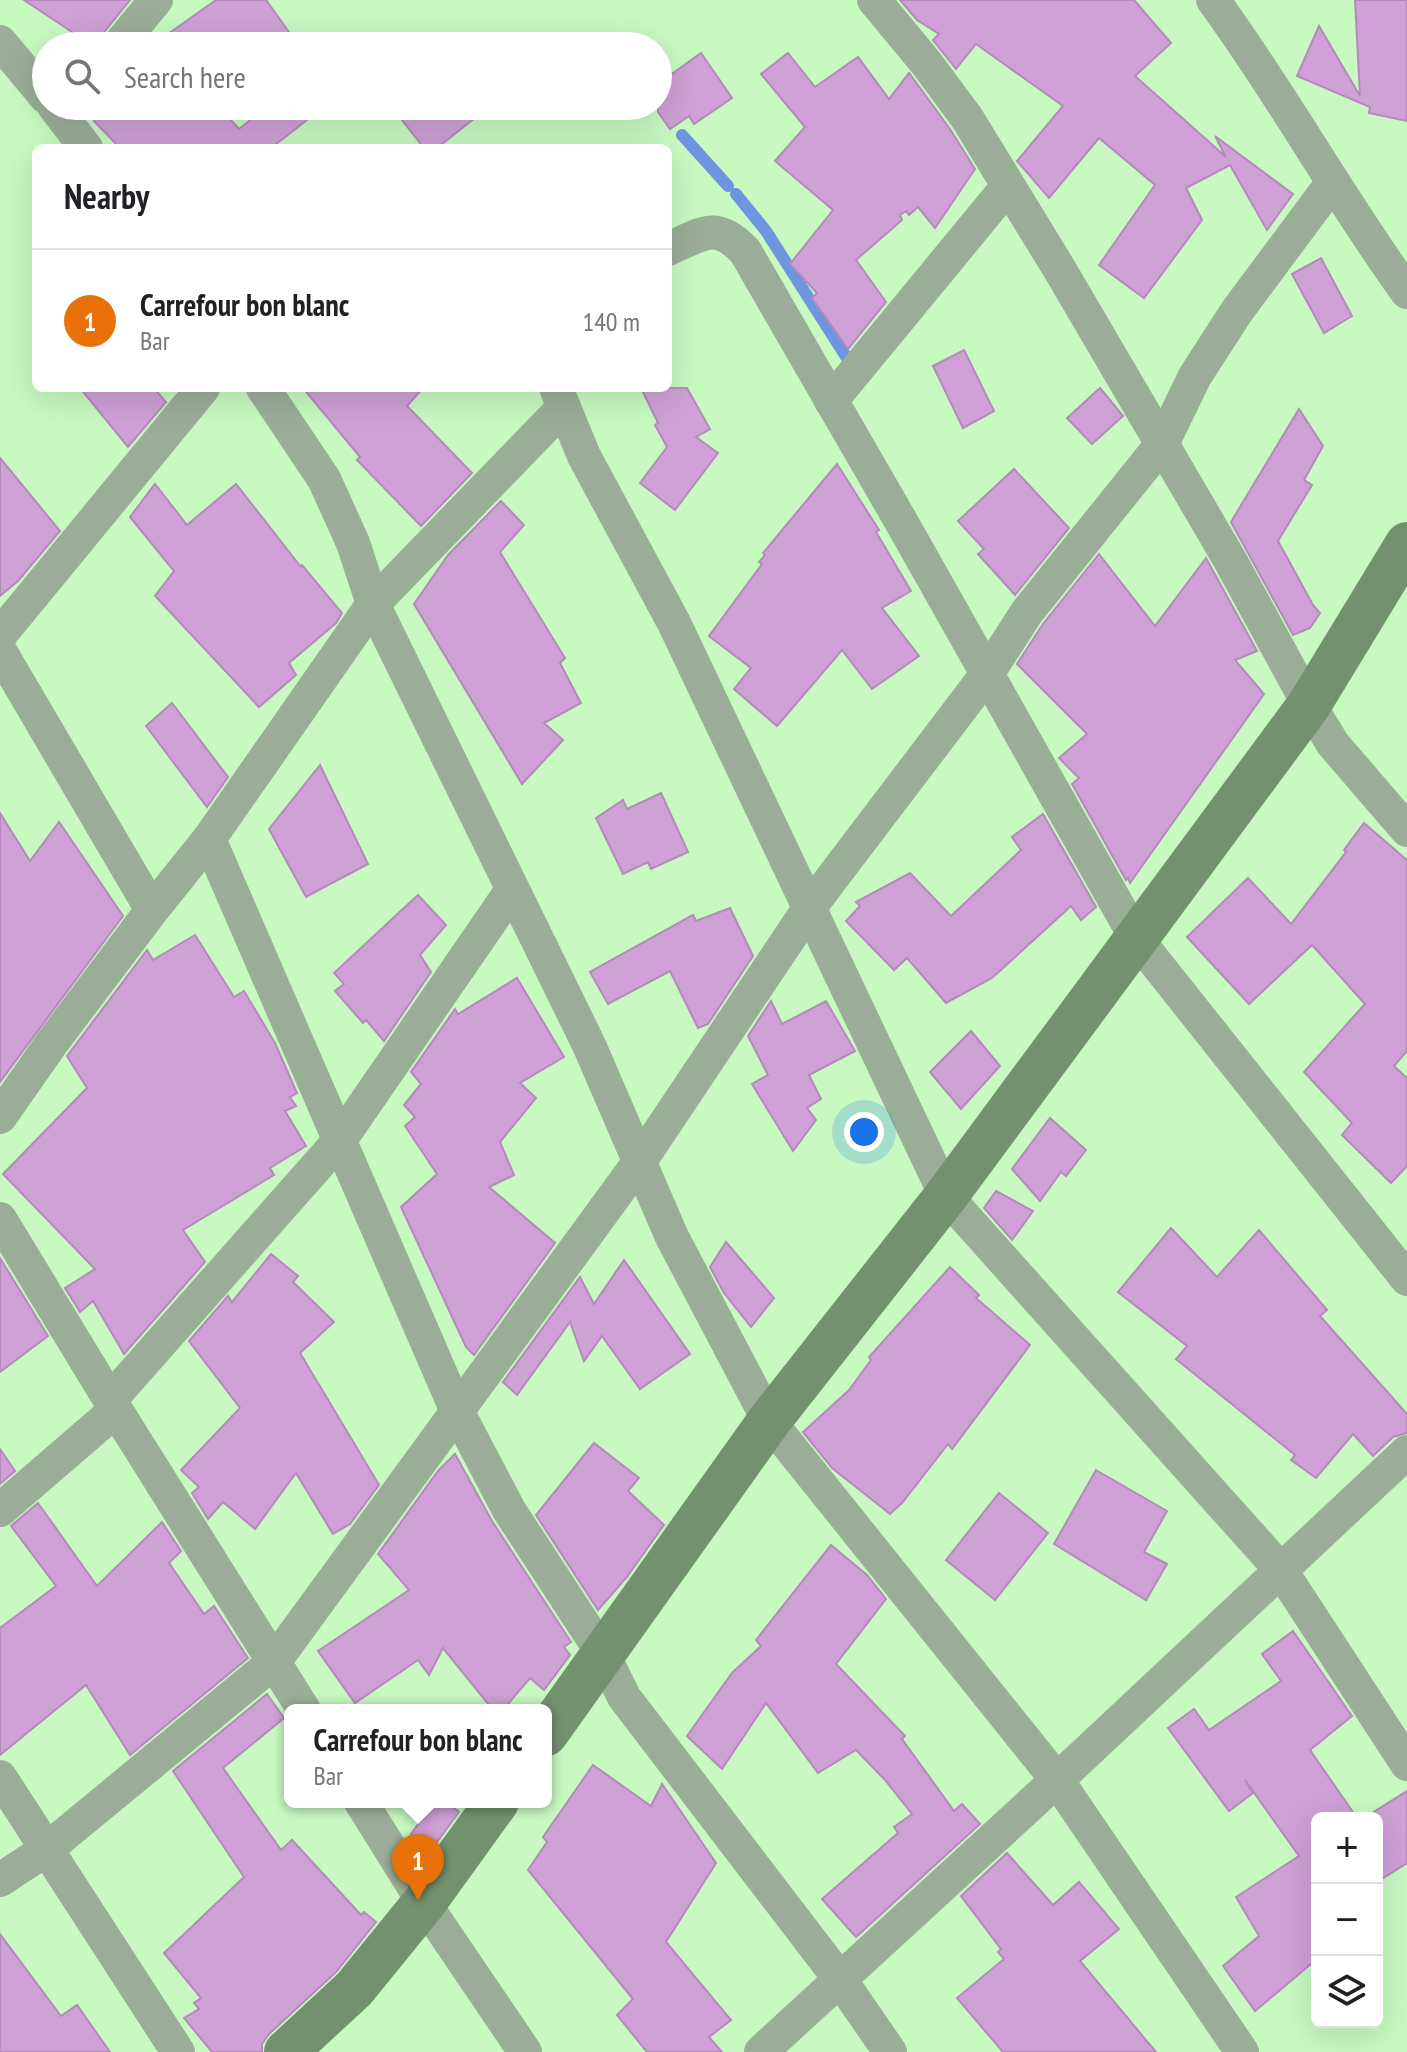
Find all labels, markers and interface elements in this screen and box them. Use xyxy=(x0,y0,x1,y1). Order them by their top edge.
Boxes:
search box xyxy=(32,32,672,120)
icon: search xyxy=(60,54,104,98)
text: Search here xyxy=(124,57,246,96)
text: Nearby xyxy=(64,174,149,218)
text: Carrefour bon blanc xyxy=(140,285,349,324)
text: 1 xyxy=(84,305,96,338)
text: 140 m xyxy=(582,305,640,338)
text: Bar xyxy=(140,324,170,357)
your location xyxy=(844,1112,884,1152)
popup xyxy=(284,1704,552,1808)
text: Carrefour bon blanc xyxy=(313,1720,523,1759)
text: Bar xyxy=(313,1759,343,1792)
map controls xyxy=(1311,1812,1383,2028)
button: + xyxy=(1311,1812,1383,1884)
pin: 1 xyxy=(392,1834,444,1900)
button: − xyxy=(1311,1884,1383,1956)
button: layers xyxy=(1311,1956,1383,2028)

